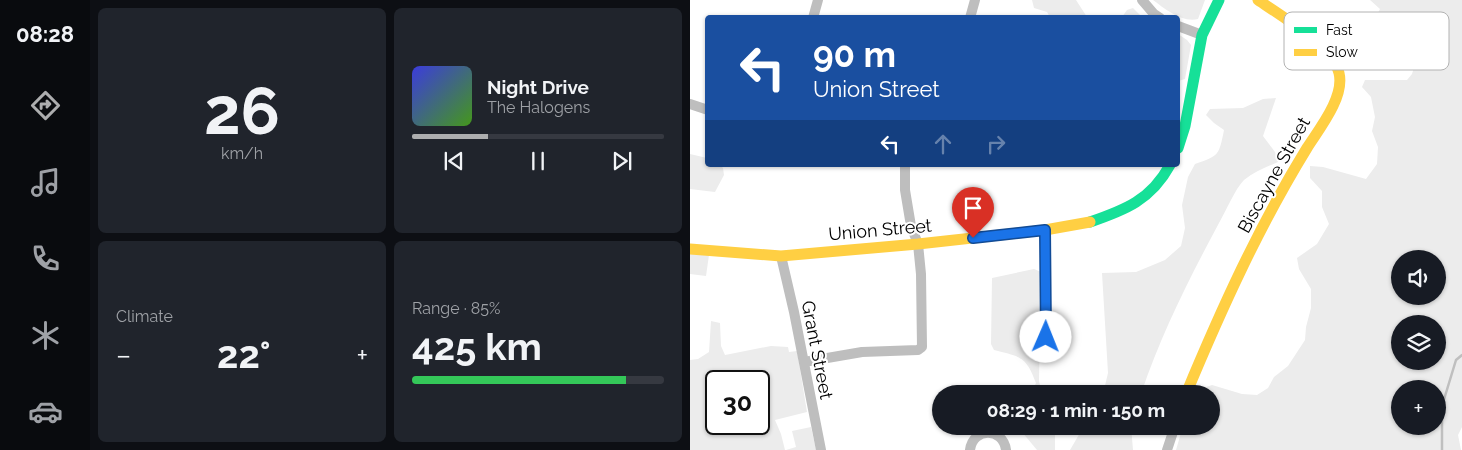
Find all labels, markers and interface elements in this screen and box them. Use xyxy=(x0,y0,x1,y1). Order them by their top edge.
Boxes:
legend xyxy=(1284,12,1449,70)
text: 08:28 xyxy=(16,21,74,47)
text: Fast xyxy=(1326,22,1353,38)
text: 90 m xyxy=(813,34,896,75)
icon: left xyxy=(730,35,795,100)
text: Slow xyxy=(1326,44,1358,60)
text: 26 xyxy=(204,73,280,149)
text: Night Drive xyxy=(487,76,589,98)
text: Union Street xyxy=(813,76,940,102)
icon: directions xyxy=(28,88,63,123)
text: The Halogens xyxy=(487,98,590,117)
street label: Biscayne Street xyxy=(1233,113,1314,236)
icon: left xyxy=(876,130,904,158)
icon: ahead xyxy=(929,130,957,158)
icon: right xyxy=(982,130,1010,158)
text: km/h xyxy=(221,144,263,163)
icon: previous xyxy=(440,147,468,175)
icon: pause xyxy=(524,147,552,175)
icon: next xyxy=(608,147,636,175)
icon: music xyxy=(28,165,63,200)
pin xyxy=(952,187,994,238)
icon: arrive xyxy=(959,194,987,222)
street label: Union Street xyxy=(827,215,932,244)
icon: phone xyxy=(28,241,63,276)
map controls xyxy=(1391,250,1446,435)
button: sound xyxy=(1391,250,1446,305)
text: Range · 85% xyxy=(412,299,500,318)
street label: Grant Street xyxy=(798,299,837,401)
text: Climate xyxy=(116,307,173,326)
position arrow xyxy=(1019,310,1071,362)
button: layers xyxy=(1391,315,1446,370)
icon: climate xyxy=(28,318,63,353)
text: 425 km xyxy=(412,324,542,369)
text: 22° xyxy=(217,332,270,377)
text: − xyxy=(116,339,131,372)
text: + xyxy=(356,339,368,372)
speed limit sign: 30 xyxy=(705,370,770,435)
button: + xyxy=(1391,380,1446,435)
icon: car xyxy=(28,394,63,429)
text: 08:29 · 1 min · 150 m xyxy=(987,399,1165,421)

